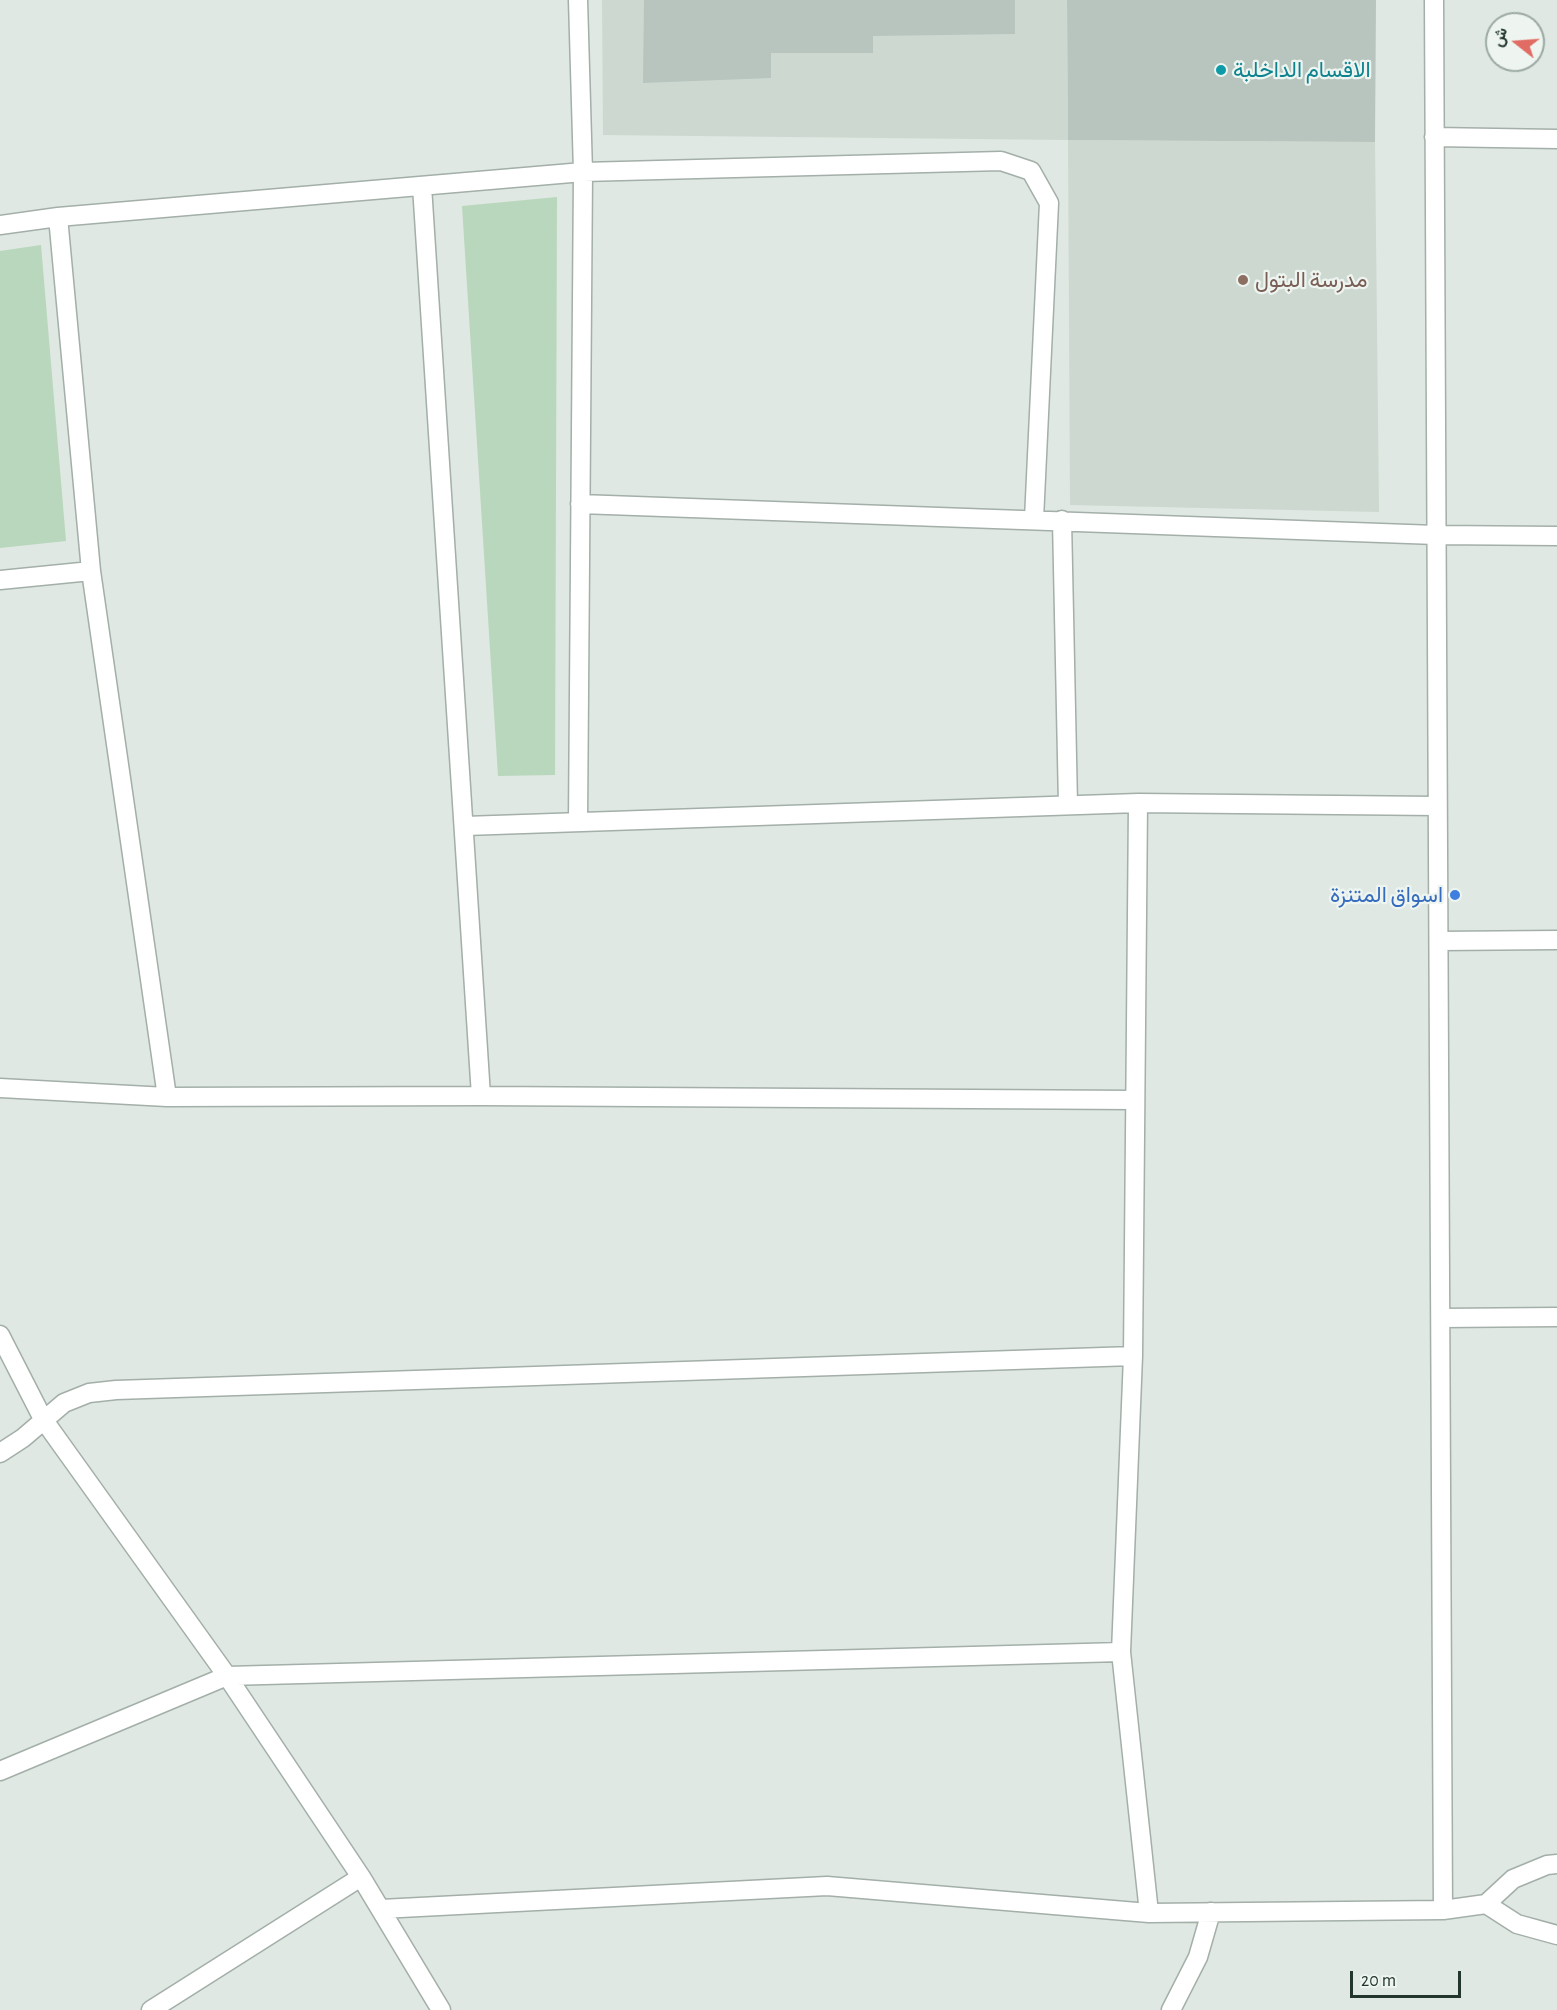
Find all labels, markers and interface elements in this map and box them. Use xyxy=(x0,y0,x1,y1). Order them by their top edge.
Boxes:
north arrow xyxy=(1485,12,1545,72)
text: ش xyxy=(1489,26,1510,49)
place label: الاقسام الداخلبة xyxy=(1233,57,1371,83)
marker: الاقسام الداخلبة xyxy=(1214,63,1228,77)
place label: مدرسة البتول xyxy=(1255,267,1367,293)
marker: مدرسة البتول xyxy=(1236,273,1250,287)
place label: اسواق المتنزة xyxy=(1330,882,1443,908)
marker: اسواق المتنزة xyxy=(1448,888,1462,902)
scale bar xyxy=(1353,1959,1464,1997)
text: 20 m xyxy=(1361,1972,1396,1990)

